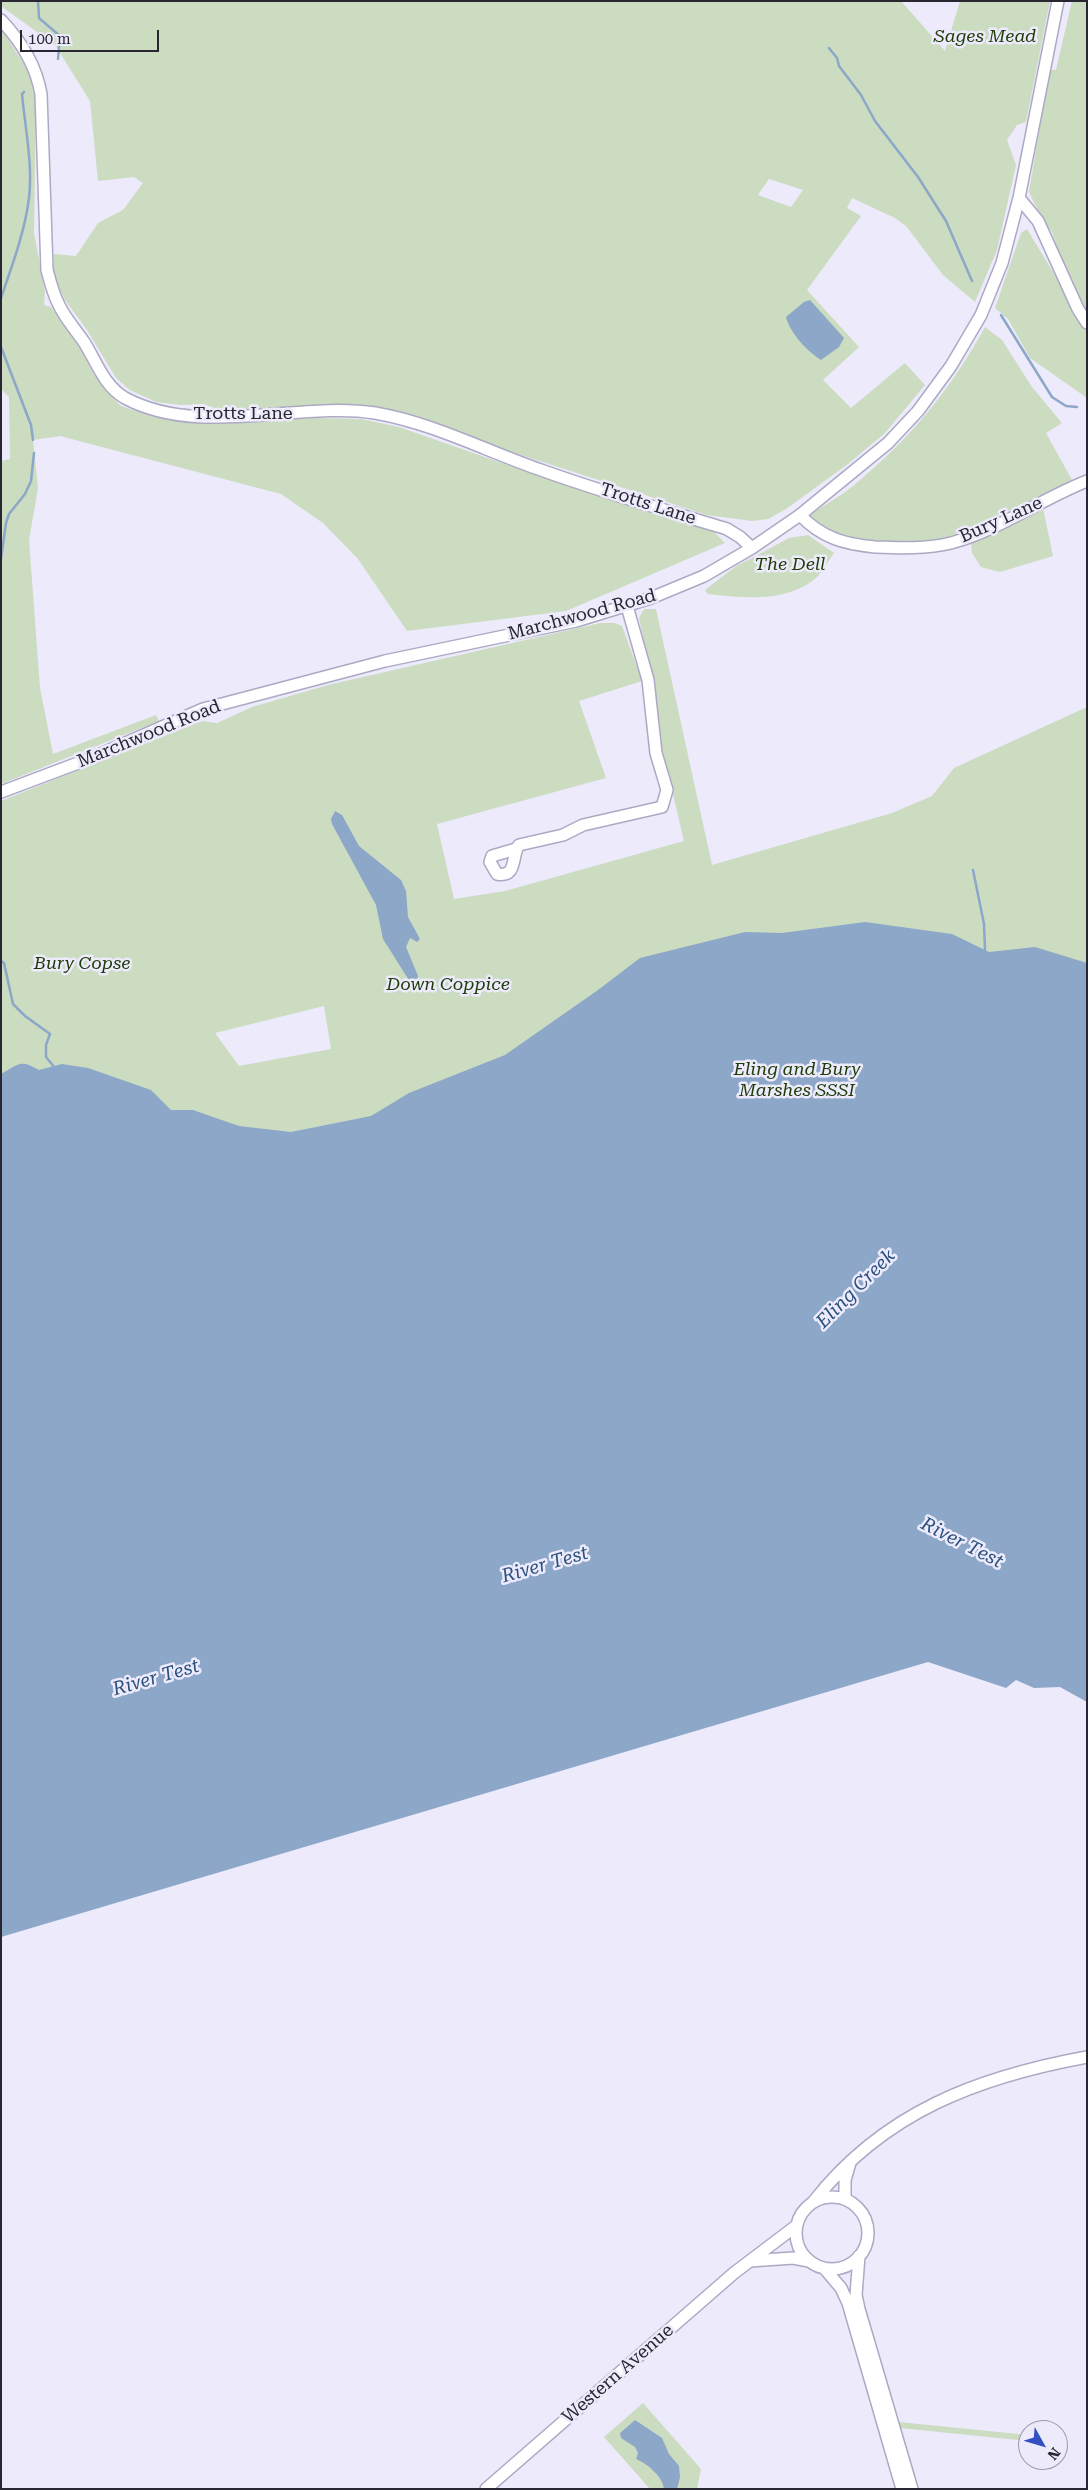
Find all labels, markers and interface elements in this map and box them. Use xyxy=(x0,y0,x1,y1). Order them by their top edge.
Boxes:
scale bar xyxy=(22,20,161,52)
park label: Sages Mead xyxy=(934,26,1036,48)
text: 100 m xyxy=(28,30,71,48)
street label: Trotts Lane xyxy=(193,403,293,425)
street label: Trotts Lane xyxy=(597,478,699,530)
street label: Bury Lane xyxy=(956,492,1046,548)
park label: The Dell xyxy=(755,554,825,576)
street label: Marchwood Road xyxy=(506,585,658,645)
street label: Marchwood Road xyxy=(74,695,224,773)
park label: Bury Copse xyxy=(34,953,130,975)
park label: Down Coppice xyxy=(386,974,510,996)
park label: Eling and Bury Marshes SSSI xyxy=(733,1059,861,1102)
water label: Eling Creek xyxy=(812,1245,900,1333)
water label: River Test xyxy=(917,1513,1007,1573)
water label: River Test xyxy=(499,1542,591,1588)
water label: River Test xyxy=(110,1655,202,1701)
street label: Western Avenue xyxy=(558,2320,678,2428)
north arrow xyxy=(1018,2420,1068,2470)
text: N xyxy=(1044,2445,1063,2463)

